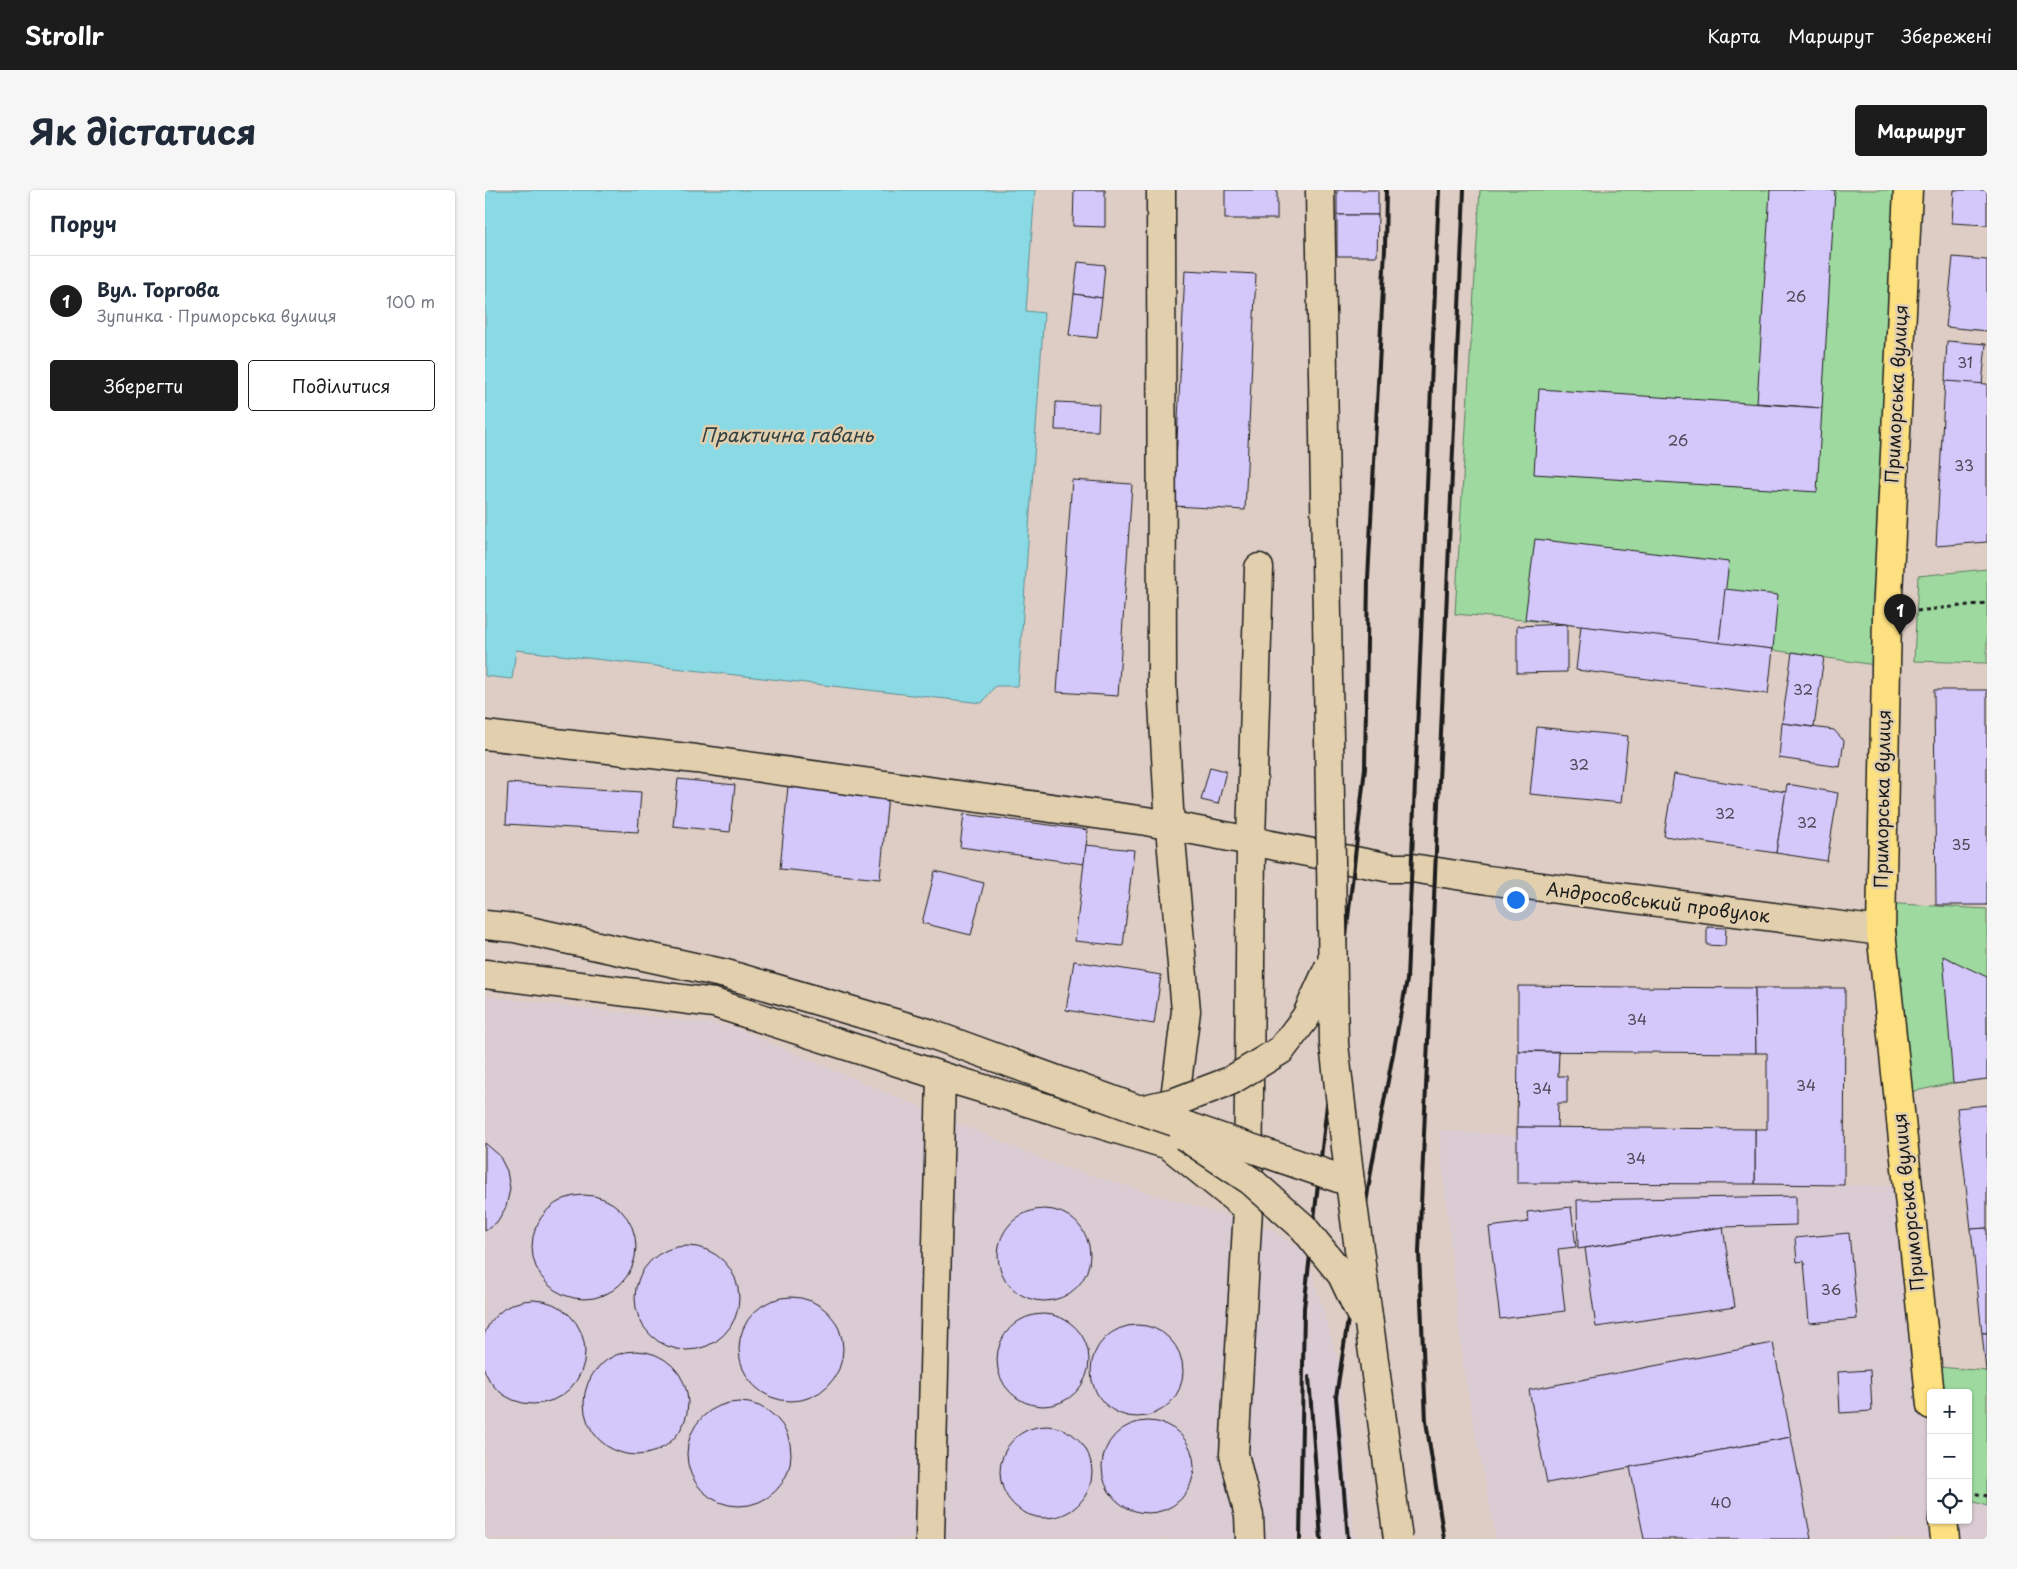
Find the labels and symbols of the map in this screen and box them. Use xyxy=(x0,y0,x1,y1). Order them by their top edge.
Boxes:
house number: 26 xyxy=(1786,284,1806,307)
street label: Приморська вулиця xyxy=(1877,304,1914,484)
house number: 31 xyxy=(1957,350,1973,373)
water label: Практична гавань xyxy=(701,420,875,448)
house number: 26 xyxy=(1668,428,1688,451)
house number: 33 xyxy=(1954,453,1974,476)
pin: 1 xyxy=(1884,594,1916,635)
house number: 32 xyxy=(1793,677,1813,700)
street label: Приморська вулиця xyxy=(1866,709,1897,889)
house number: 32 xyxy=(1569,752,1589,775)
house number: 32 xyxy=(1715,801,1735,824)
house number: 32 xyxy=(1797,810,1817,833)
house number: 35 xyxy=(1951,832,1971,855)
street label: Андросовський провулок xyxy=(1545,874,1772,929)
your location xyxy=(1503,887,1529,913)
house number: 34 xyxy=(1627,1007,1647,1030)
house number: 34 xyxy=(1796,1073,1816,1096)
house number: 34 xyxy=(1532,1076,1552,1099)
street label: Приморська вулиця xyxy=(1885,1112,1930,1292)
house number: 34 xyxy=(1626,1146,1646,1169)
house number: 36 xyxy=(1821,1277,1841,1300)
house number: 40 xyxy=(1711,1490,1731,1513)

